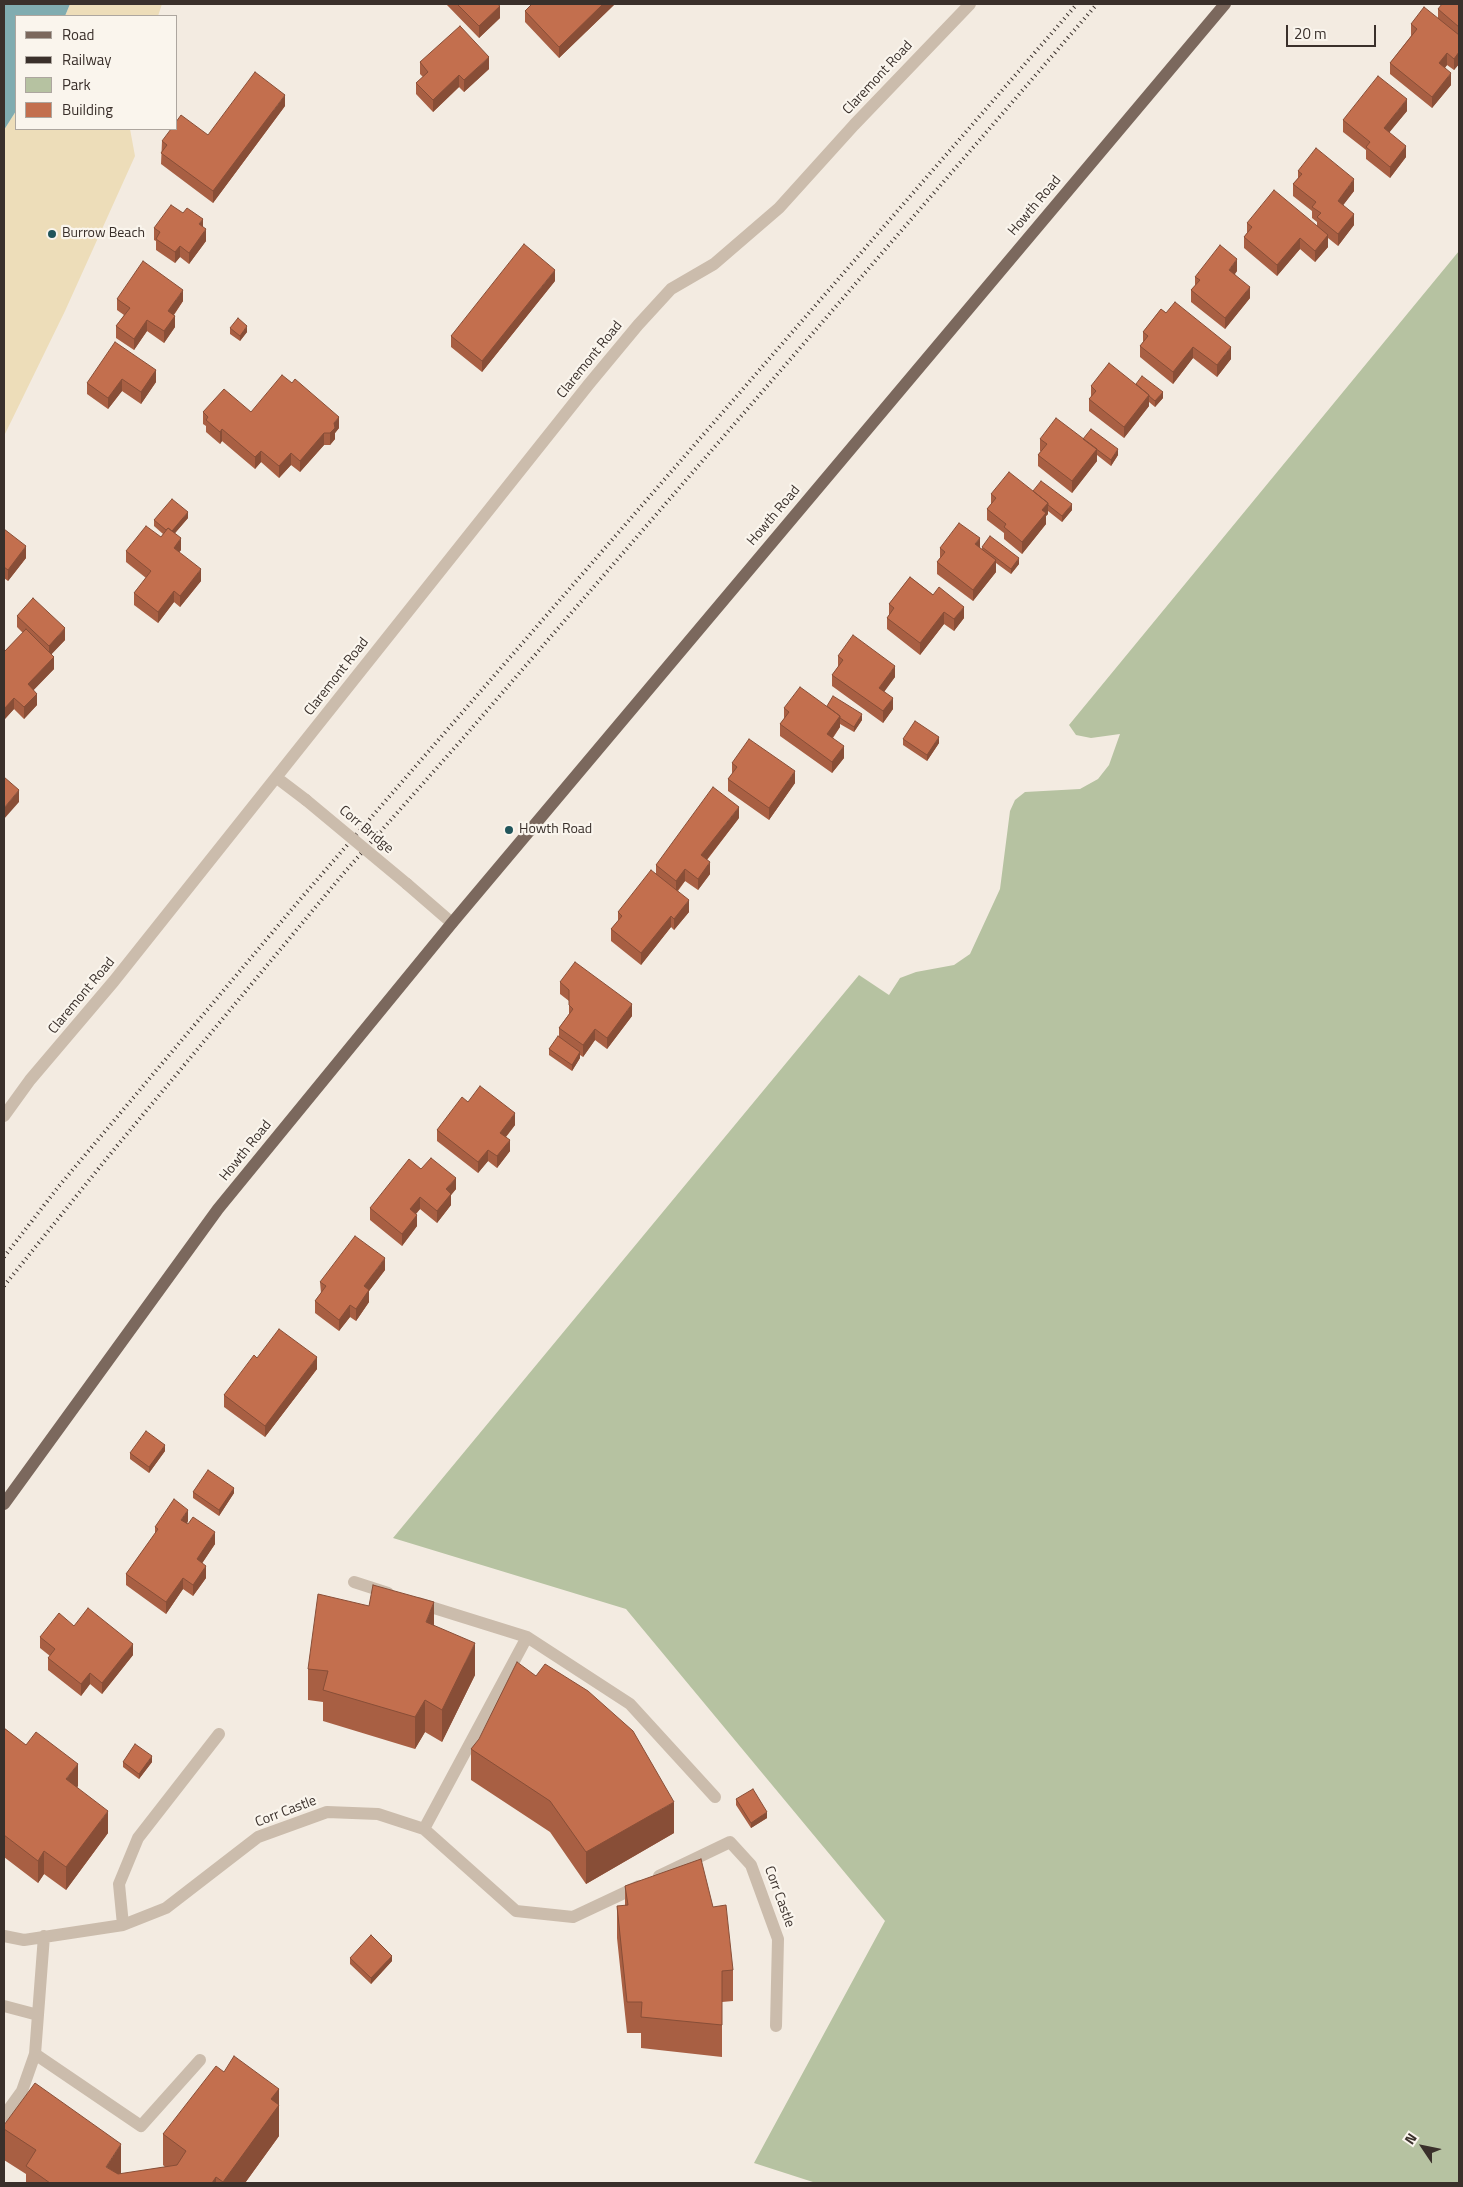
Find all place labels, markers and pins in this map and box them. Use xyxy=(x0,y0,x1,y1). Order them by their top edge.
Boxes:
place label: Burrow Beach xyxy=(62,226,145,242)
marker: Burrow Beach xyxy=(46,228,58,240)
place label: Howth Road xyxy=(519,822,592,838)
marker: Howth Road xyxy=(503,824,515,836)

